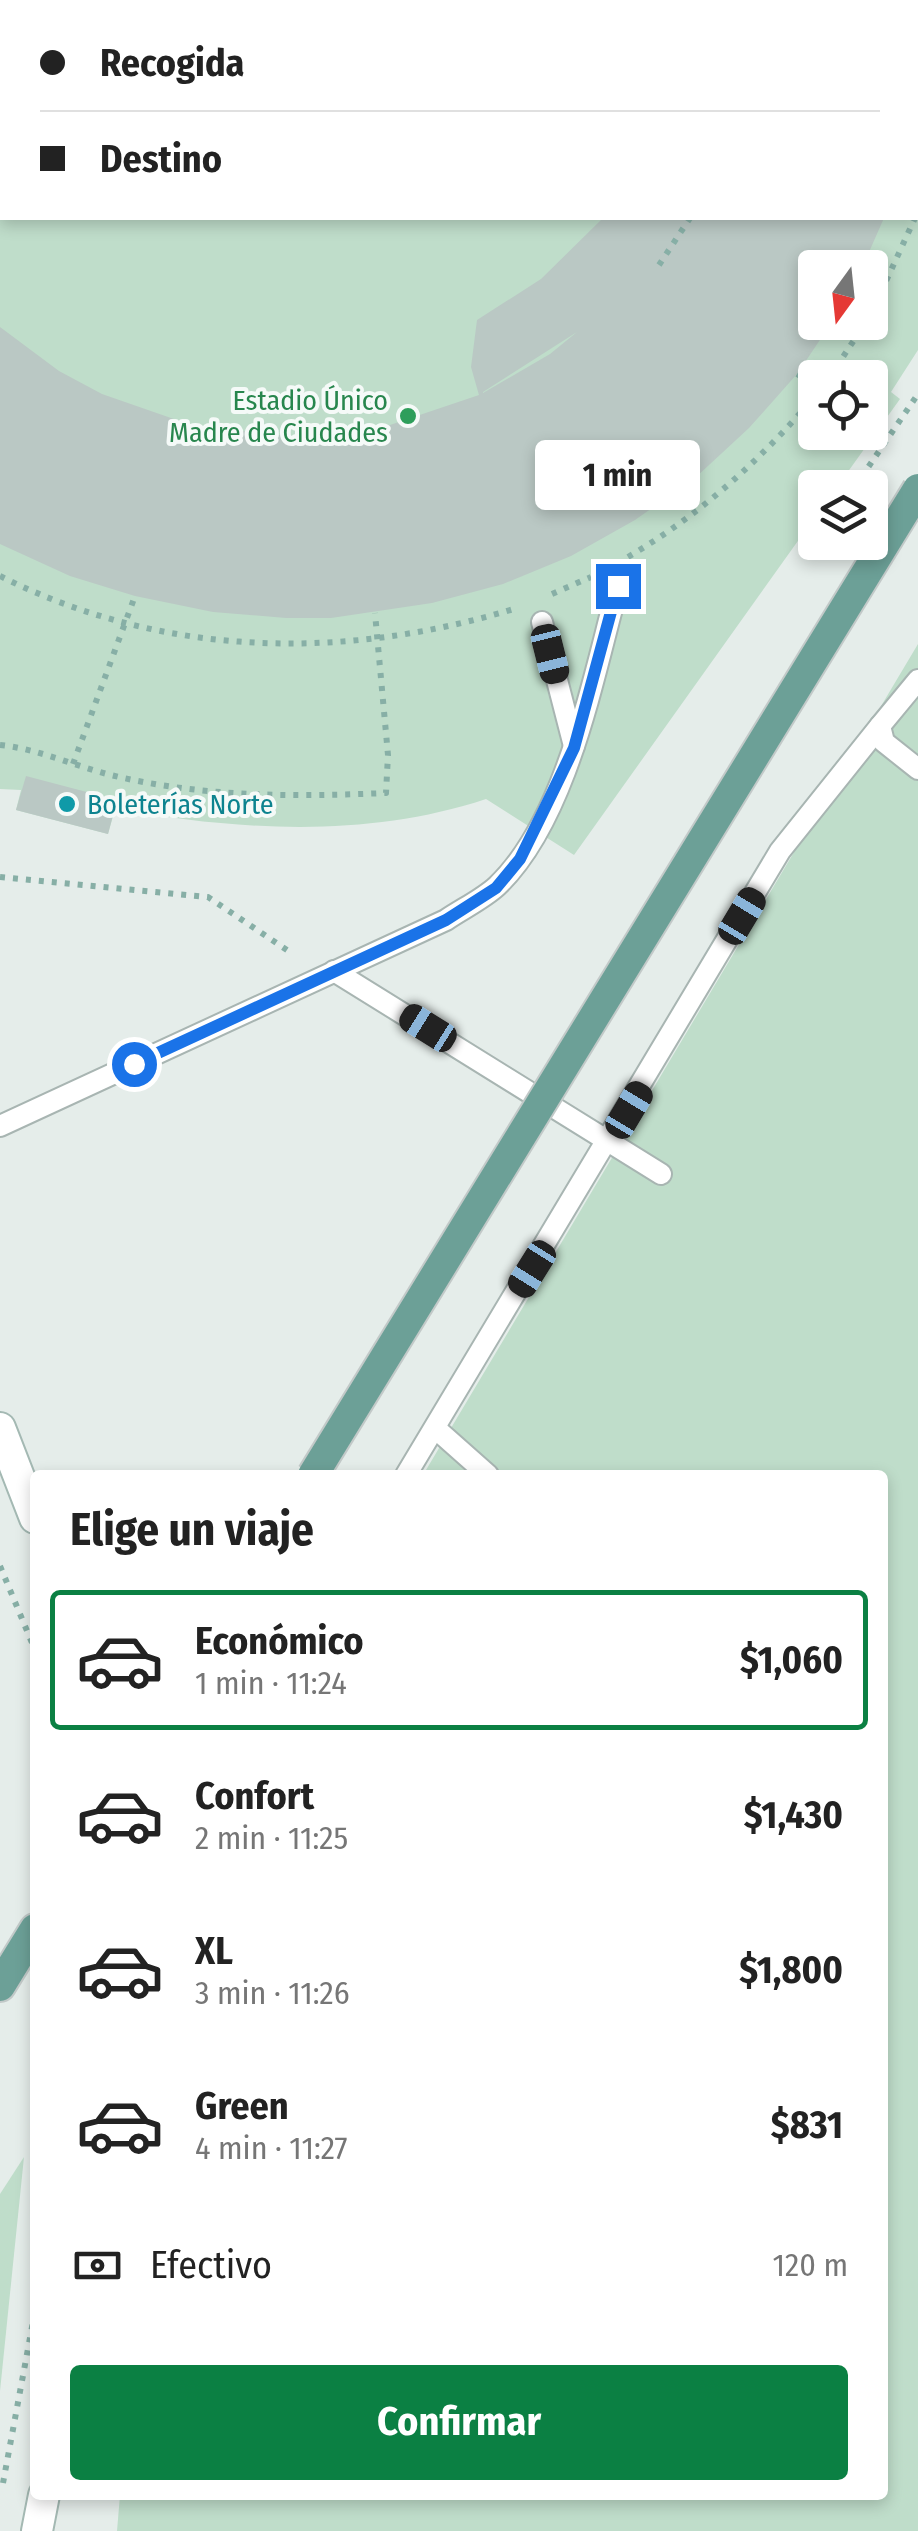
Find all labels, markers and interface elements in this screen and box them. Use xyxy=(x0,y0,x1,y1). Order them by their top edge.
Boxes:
text: Recogida xyxy=(100,40,244,86)
text: Destino xyxy=(100,136,222,182)
north arrow xyxy=(798,250,888,340)
map controls xyxy=(798,250,888,560)
button: locate xyxy=(798,360,888,450)
place label: Estadio Único Madre de Ciudades xyxy=(169,384,388,449)
marker: Estadio Único Madre de Ciudades xyxy=(397,405,419,427)
callout: 1 min xyxy=(536,441,700,511)
text: 1 min xyxy=(583,456,652,494)
button: layers xyxy=(798,470,888,560)
route end xyxy=(596,564,641,609)
car xyxy=(528,621,572,687)
place label: Boleterías Norte xyxy=(87,788,274,821)
marker: Boleterías Norte xyxy=(56,793,78,815)
car xyxy=(714,883,770,949)
car xyxy=(395,999,461,1057)
route start xyxy=(112,1042,157,1087)
car xyxy=(601,1077,657,1143)
car xyxy=(503,1236,561,1302)
text: Elige un viaje xyxy=(70,1503,314,1557)
icon: car xyxy=(75,1615,165,1705)
text: Económico xyxy=(195,1618,364,1664)
text: $1,060 xyxy=(740,1637,843,1683)
text: 1 min · 11:24 xyxy=(195,1664,347,1702)
icon: car xyxy=(75,1770,165,1860)
text: Confort xyxy=(195,1773,314,1819)
text: $1,430 xyxy=(744,1792,843,1838)
text: 2 min · 11:25 xyxy=(195,1819,348,1857)
icon: car xyxy=(75,1925,165,2015)
text: XL xyxy=(195,1928,233,1974)
text: $1,800 xyxy=(739,1947,843,1993)
text: 3 min · 11:26 xyxy=(195,1974,350,2012)
icon: car xyxy=(75,2080,165,2170)
text: Green xyxy=(195,2083,289,2129)
text: $831 xyxy=(771,2102,843,2148)
text: 4 min · 11:27 xyxy=(195,2129,348,2167)
icon: cash xyxy=(70,2238,125,2293)
text: Efectivo xyxy=(150,2242,272,2288)
text: 120 m xyxy=(773,2246,848,2284)
button: Confirmar xyxy=(70,2365,848,2480)

